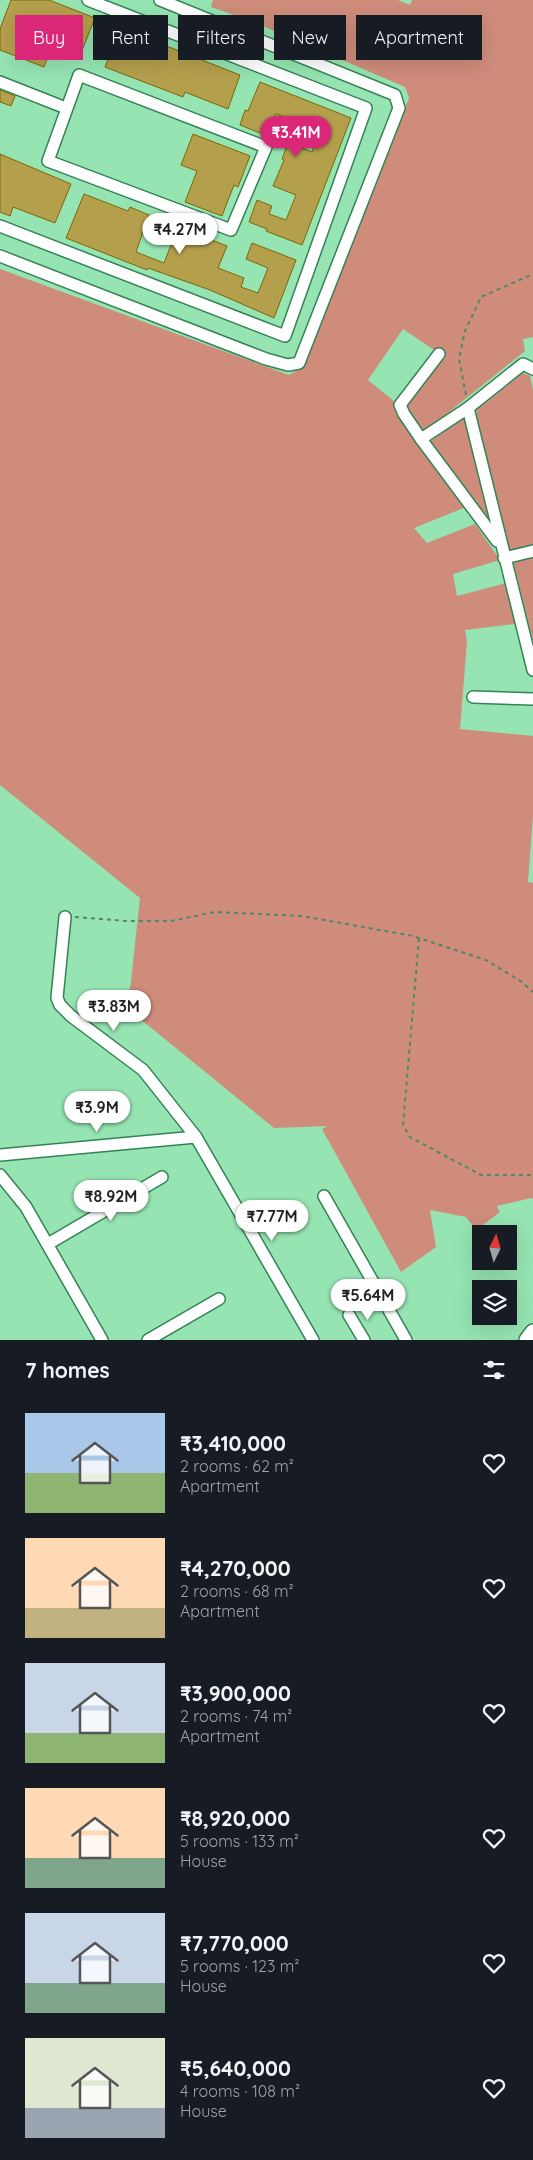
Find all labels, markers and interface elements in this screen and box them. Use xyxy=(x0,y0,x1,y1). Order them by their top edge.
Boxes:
chip: Buy xyxy=(15,15,83,60)
chip: Rent xyxy=(93,15,168,60)
chip: Filters xyxy=(178,15,264,60)
chip: New xyxy=(274,15,346,60)
chip: Apartment xyxy=(356,15,482,60)
pin: ₹3.41M xyxy=(255,116,337,158)
text: ₹3.41M xyxy=(271,122,321,142)
pin: ₹4.27M xyxy=(139,212,221,255)
text: ₹4.27M xyxy=(153,219,207,239)
pin: ₹3.83M xyxy=(73,990,155,1032)
text: ₹3.83M xyxy=(88,996,140,1016)
pin: ₹3.9M xyxy=(62,1090,132,1133)
text: ₹3.9M xyxy=(75,1097,119,1117)
pin: ₹8.92M xyxy=(70,1180,152,1222)
text: ₹8.92M xyxy=(85,1186,137,1206)
pin: ₹7.77M xyxy=(231,1200,313,1242)
text: ₹7.77M xyxy=(246,1206,298,1226)
north arrow xyxy=(472,1225,518,1270)
map controls xyxy=(472,1225,517,1325)
pin: ₹5.64M xyxy=(327,1278,409,1321)
button: layers xyxy=(472,1280,517,1325)
text: ₹5.64M xyxy=(342,1285,394,1305)
icon: filters xyxy=(480,1356,508,1384)
text: 7 homes xyxy=(25,1357,110,1383)
text: ₹3,410,000 xyxy=(180,1430,286,1456)
icon: home xyxy=(65,1433,125,1493)
icon: heart xyxy=(480,1449,508,1477)
text: 2 rooms · 62 m² xyxy=(180,1456,294,1476)
text: Apartment xyxy=(180,1476,260,1496)
text: ₹4,270,000 xyxy=(180,1555,291,1581)
icon: home xyxy=(65,1558,125,1618)
icon: heart xyxy=(480,1574,508,1602)
text: 2 rooms · 68 m² xyxy=(180,1581,294,1601)
text: Apartment xyxy=(180,1601,260,1621)
text: ₹3,900,000 xyxy=(180,1680,291,1706)
icon: home xyxy=(65,1683,125,1743)
icon: heart xyxy=(480,1699,508,1727)
text: 2 rooms · 74 m² xyxy=(180,1706,292,1726)
text: Apartment xyxy=(180,1726,260,1746)
text: ₹8,920,000 xyxy=(180,1805,290,1831)
icon: home xyxy=(65,1808,125,1868)
icon: heart xyxy=(480,1824,508,1852)
text: 5 rooms · 133 m² xyxy=(180,1831,299,1851)
text: House xyxy=(180,1851,227,1871)
text: ₹7,770,000 xyxy=(180,1930,289,1956)
icon: home xyxy=(65,1933,125,1993)
icon: heart xyxy=(480,1949,508,1977)
text: 5 rooms · 123 m² xyxy=(180,1956,299,1976)
text: House xyxy=(180,1976,227,1996)
text: ₹5,640,000 xyxy=(180,2055,291,2081)
icon: home xyxy=(65,2058,125,2118)
icon: heart xyxy=(480,2074,508,2102)
text: 4 rooms · 108 m² xyxy=(180,2081,300,2101)
text: House xyxy=(180,2101,227,2121)

